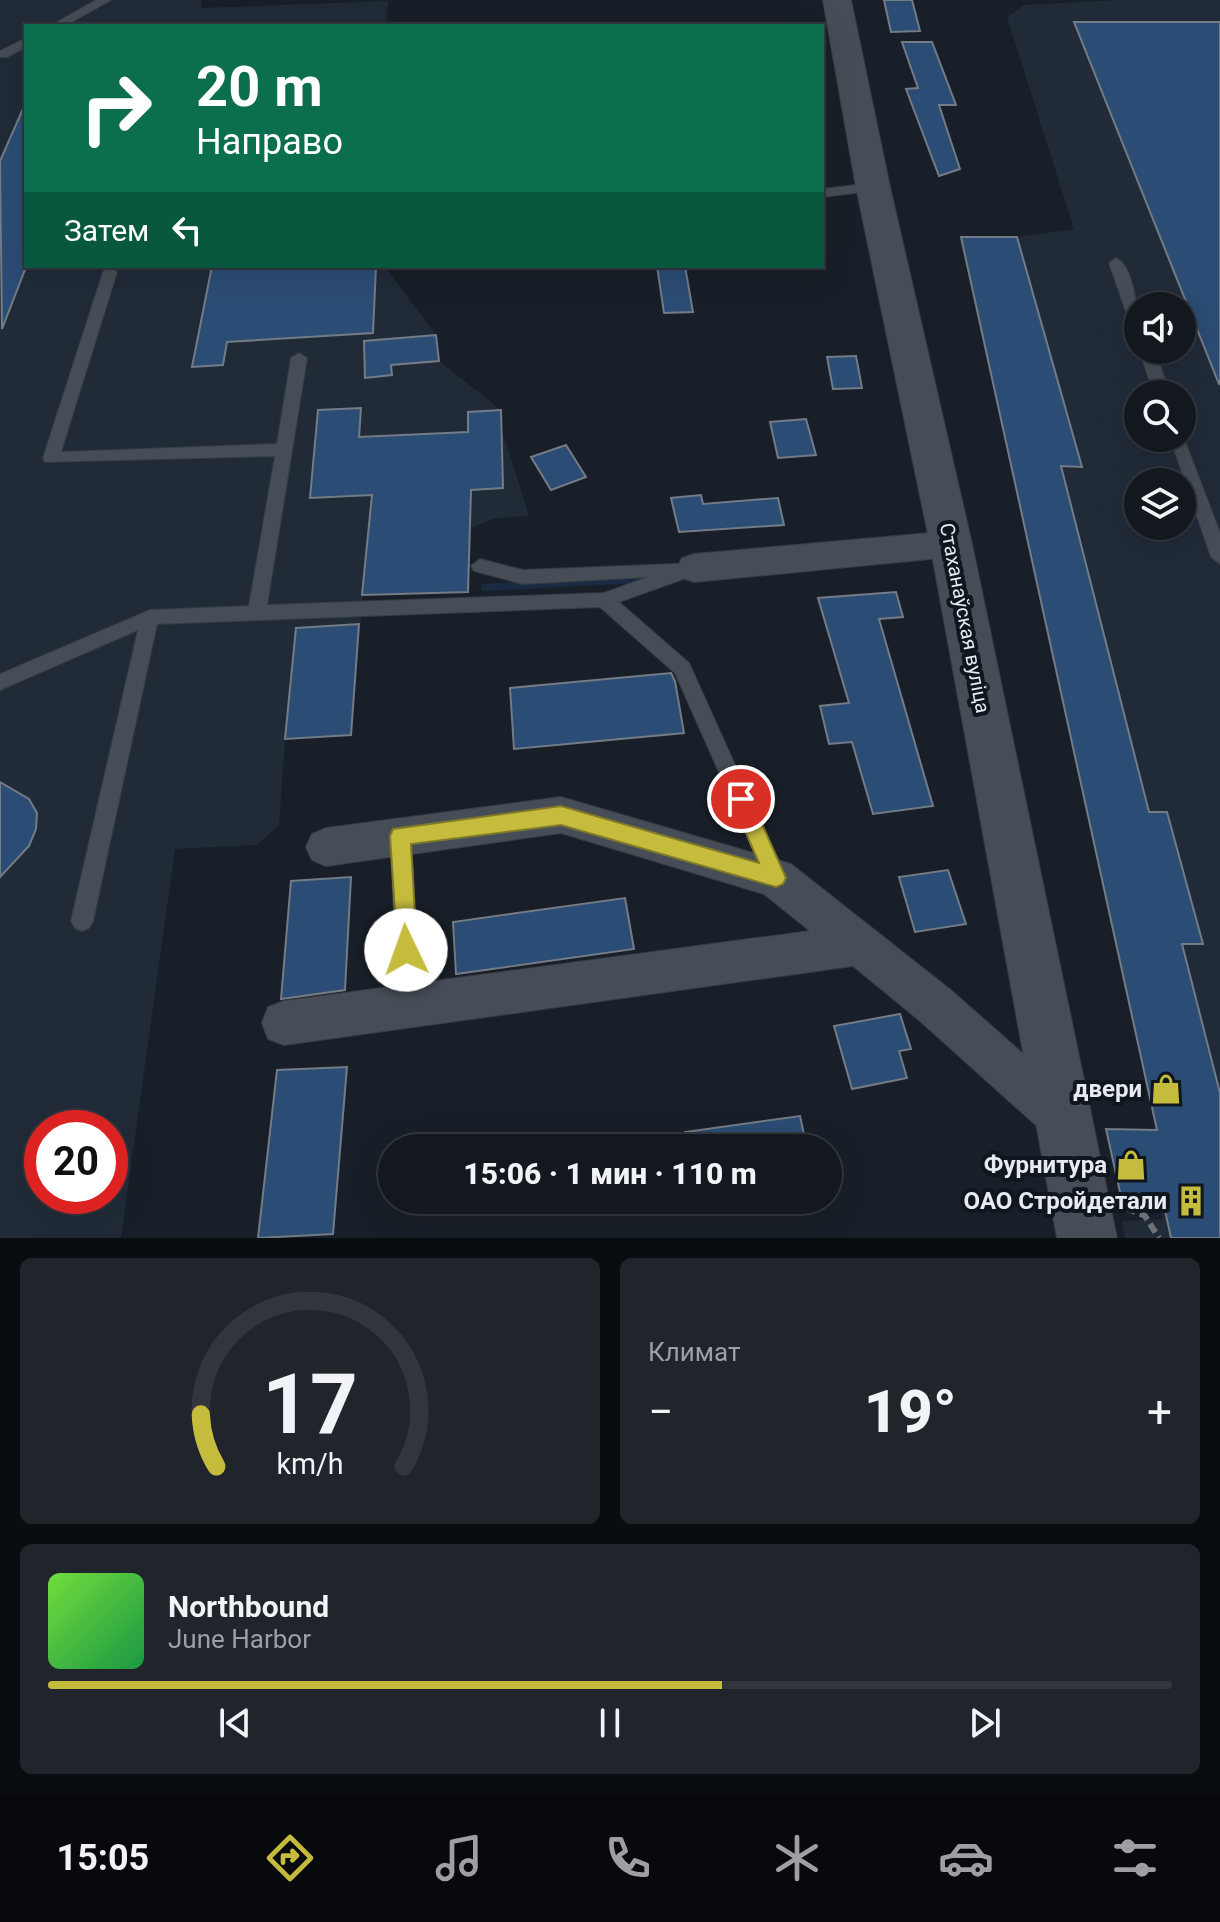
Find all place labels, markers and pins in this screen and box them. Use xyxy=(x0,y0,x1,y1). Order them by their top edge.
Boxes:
pin xyxy=(707,765,775,833)
shop icon: двери xyxy=(1149,1072,1183,1106)
place label: двери xyxy=(1073,1075,1142,1103)
shop icon: Фурнитура xyxy=(1114,1148,1148,1182)
place label: Фурнитура xyxy=(984,1151,1107,1179)
building icon: ОАО Стройдетали xyxy=(1174,1184,1208,1218)
place label: ОАО Стройдетали xyxy=(964,1187,1167,1215)

